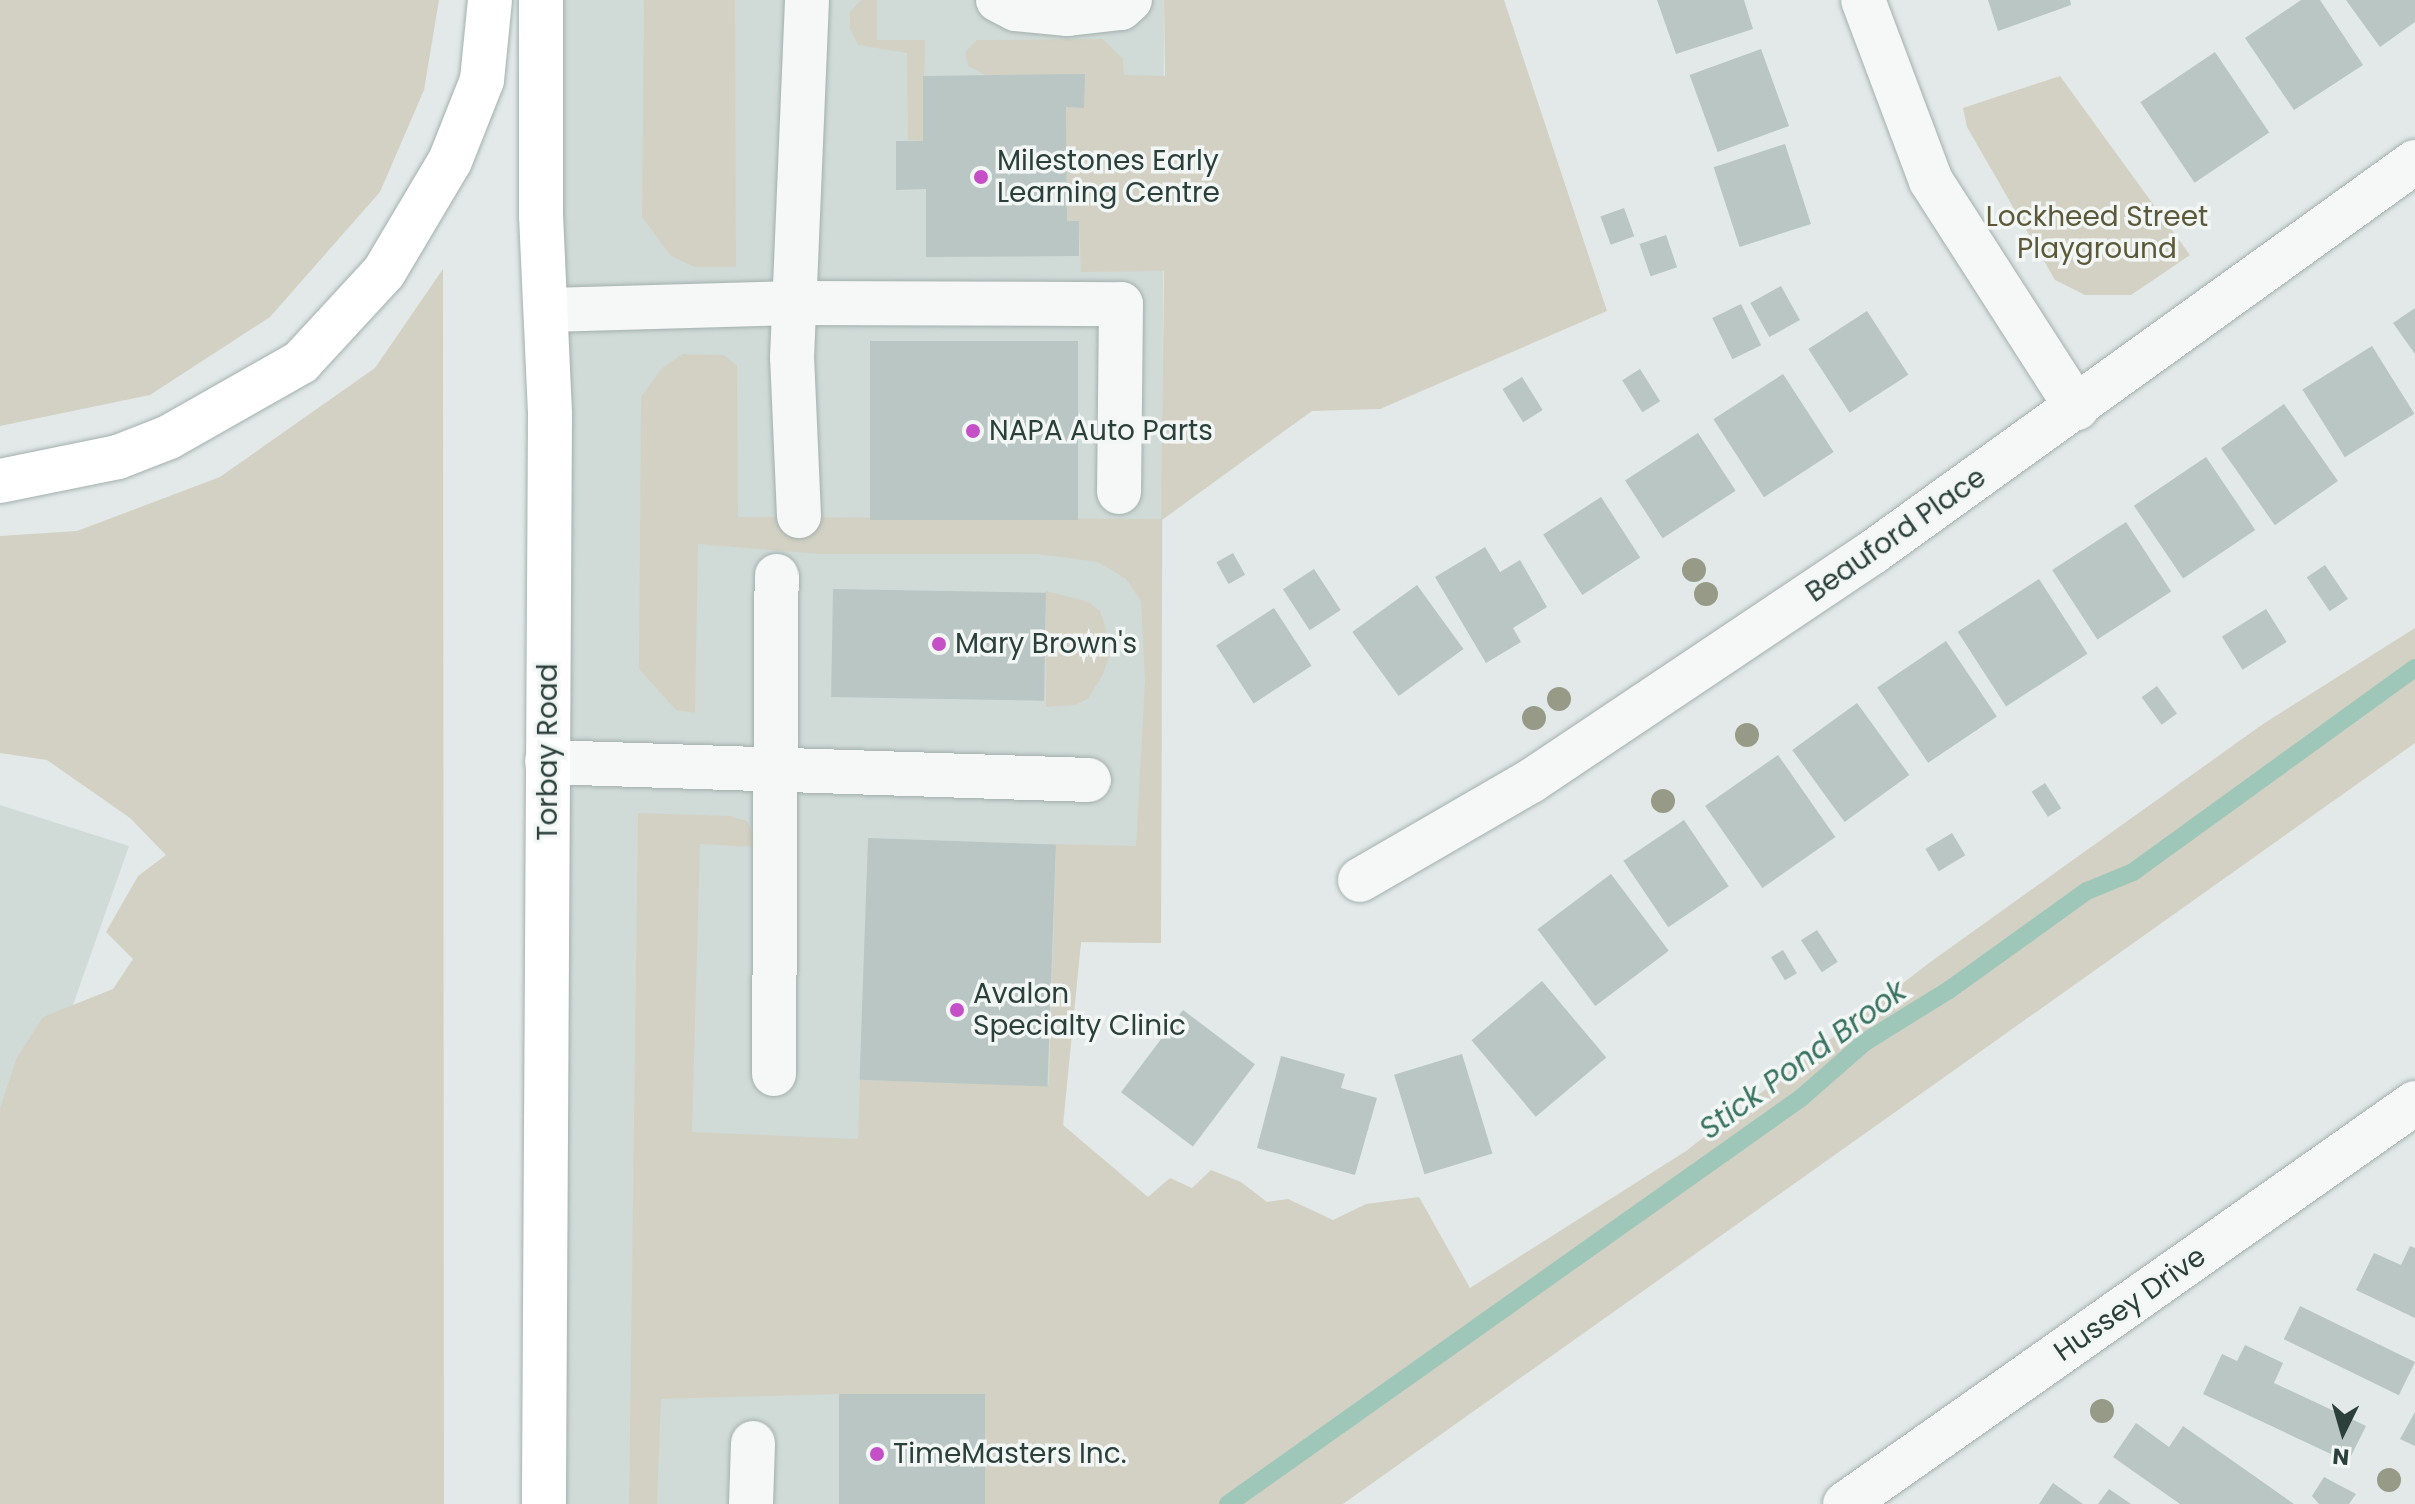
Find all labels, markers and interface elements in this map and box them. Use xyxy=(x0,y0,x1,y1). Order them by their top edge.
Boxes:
place label: Milestones Early Learning Centre xyxy=(997,144,1220,210)
marker: Milestones Early Learning Centre xyxy=(972,168,990,186)
park label: Lockheed Street Playground xyxy=(1986,200,2208,266)
place label: NAPA Auto Parts xyxy=(989,414,1213,448)
marker: NAPA Auto Parts xyxy=(964,422,982,440)
street label: Beauford Place xyxy=(1800,461,1992,609)
place label: Mary Brown's xyxy=(955,627,1137,661)
marker: Mary Brown's xyxy=(930,635,948,653)
street label: Torbay Road xyxy=(531,663,565,841)
water label: Stick Pond Brook xyxy=(1693,973,1913,1147)
place label: Avalon Specialty Clinic xyxy=(973,977,1186,1043)
marker: Avalon Specialty Clinic xyxy=(948,1001,966,1019)
street label: Hussey Drive xyxy=(2048,1239,2212,1369)
north arrow xyxy=(2303,1392,2383,1472)
place label: TimeMasters Inc. xyxy=(893,1437,1127,1471)
text: N xyxy=(2331,1440,2350,1473)
marker: TimeMasters Inc. xyxy=(868,1445,886,1463)

